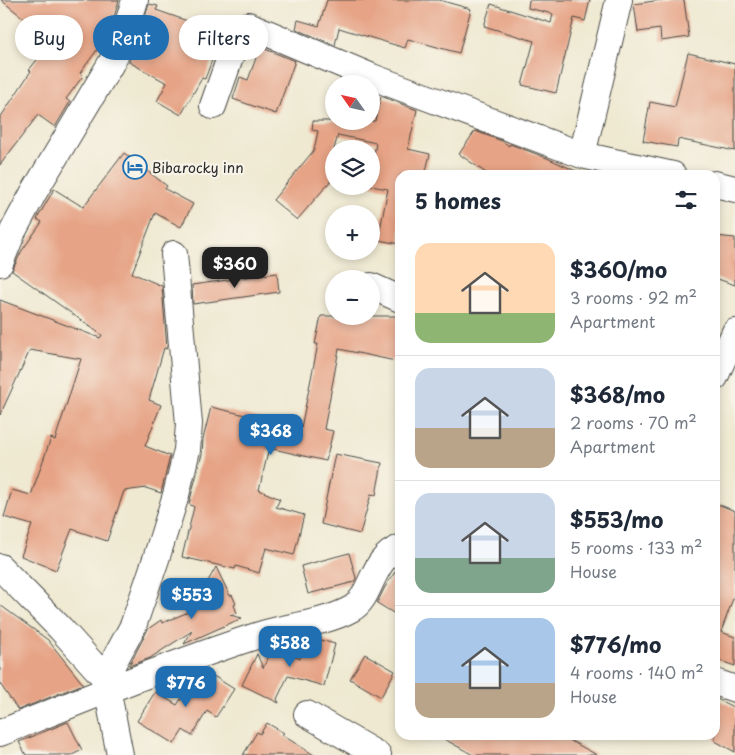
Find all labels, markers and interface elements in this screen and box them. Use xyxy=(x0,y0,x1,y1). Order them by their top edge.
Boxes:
chip: Buy xyxy=(15,15,83,60)
chip: Rent xyxy=(93,15,169,60)
chip: Filters xyxy=(179,15,268,60)
north arrow xyxy=(325,75,380,130)
map controls xyxy=(325,75,380,325)
button: layers xyxy=(325,140,380,195)
hotel icon: Bibarocky inn xyxy=(122,154,148,180)
place label: Bibarocky inn xyxy=(152,157,244,178)
text: 5 homes xyxy=(415,184,501,216)
icon: filters xyxy=(672,186,700,214)
button: + xyxy=(325,205,380,260)
pin: $360 xyxy=(205,246,265,289)
text: $360 xyxy=(213,251,257,275)
text: $360/mo xyxy=(570,253,667,285)
icon: home xyxy=(455,263,515,323)
button: − xyxy=(325,270,380,325)
text: 3 rooms · 92 m² xyxy=(570,285,697,309)
text: Apartment xyxy=(570,309,655,333)
text: $368/mo xyxy=(570,378,665,410)
icon: home xyxy=(455,388,515,448)
text: 2 rooms · 70 m² xyxy=(570,410,697,434)
pin: $368 xyxy=(241,414,301,456)
text: $368 xyxy=(250,418,292,442)
text: Apartment xyxy=(570,434,655,458)
text: $553/mo xyxy=(570,503,663,535)
icon: home xyxy=(455,513,515,573)
text: 5 rooms · 133 m² xyxy=(570,535,703,559)
text: House xyxy=(570,559,617,583)
pin: $553 xyxy=(162,578,222,620)
text: $553 xyxy=(172,582,212,606)
pin: $588 xyxy=(260,626,320,668)
text: $776/mo xyxy=(570,628,661,660)
text: $588 xyxy=(270,630,310,654)
icon: home xyxy=(455,638,515,698)
text: 4 rooms · 140 m² xyxy=(570,660,704,684)
pin: $776 xyxy=(156,666,216,708)
text: $776 xyxy=(166,670,206,694)
text: House xyxy=(570,684,617,708)

